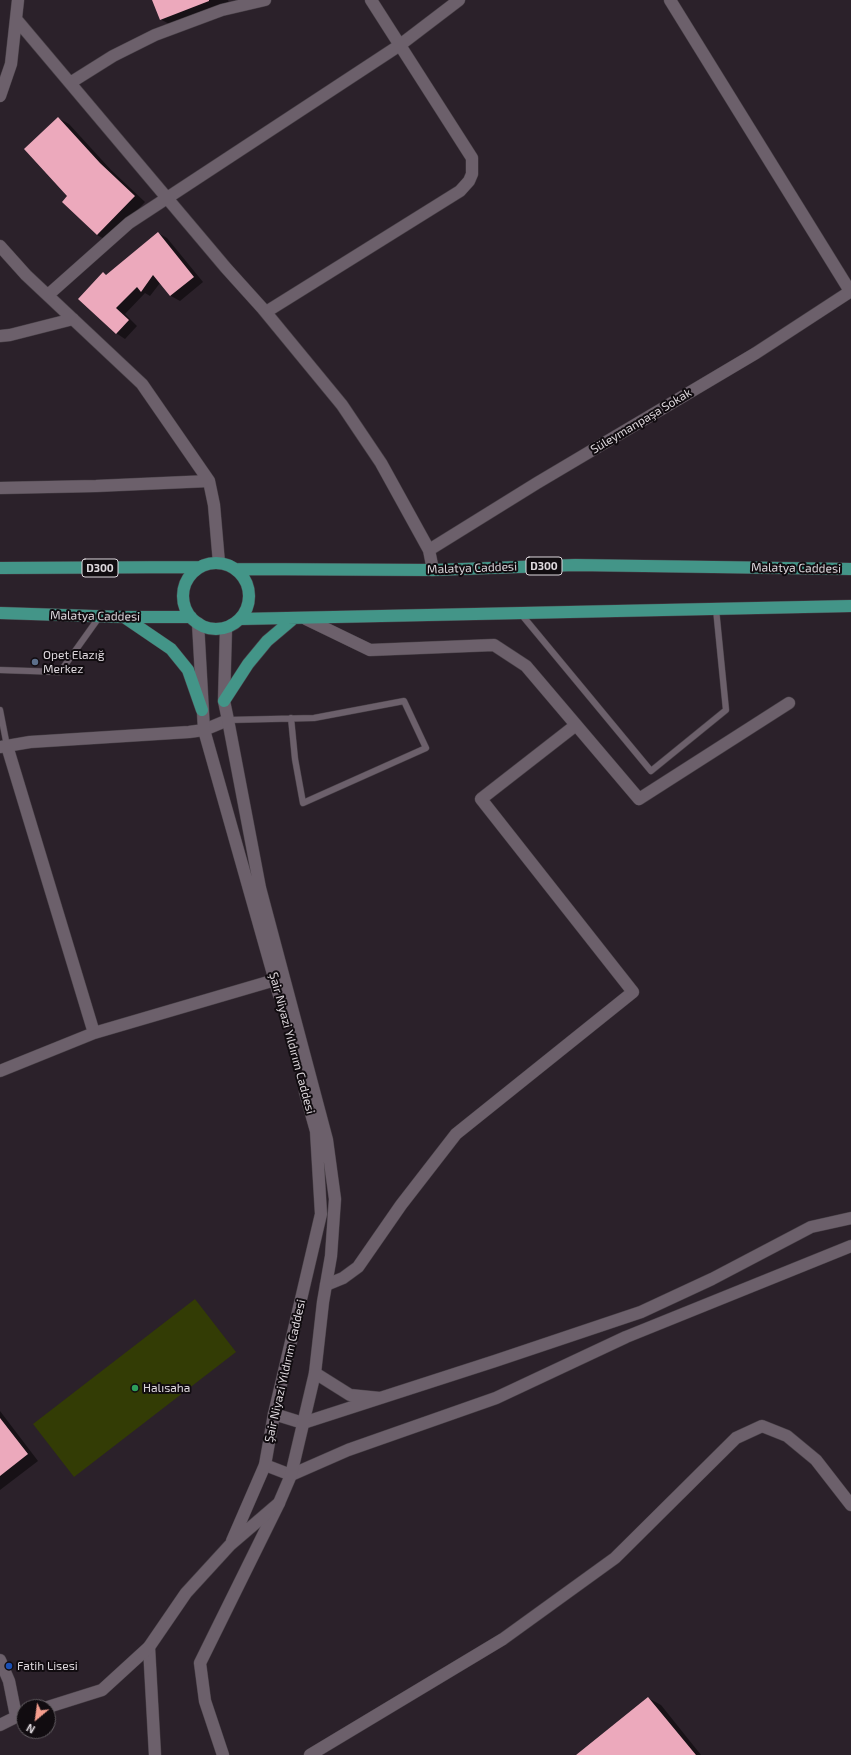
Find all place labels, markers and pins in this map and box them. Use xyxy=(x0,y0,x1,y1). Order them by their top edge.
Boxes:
place label: Opet Elazığ Merkez xyxy=(43,648,104,676)
marker: Opet Elazığ Merkez xyxy=(30,657,40,667)
place label: Halısaha xyxy=(143,1381,190,1395)
marker: Halısaha xyxy=(130,1383,140,1393)
place label: Fatih Lisesi xyxy=(17,1659,78,1673)
marker: Fatih Lisesi xyxy=(4,1661,14,1671)

